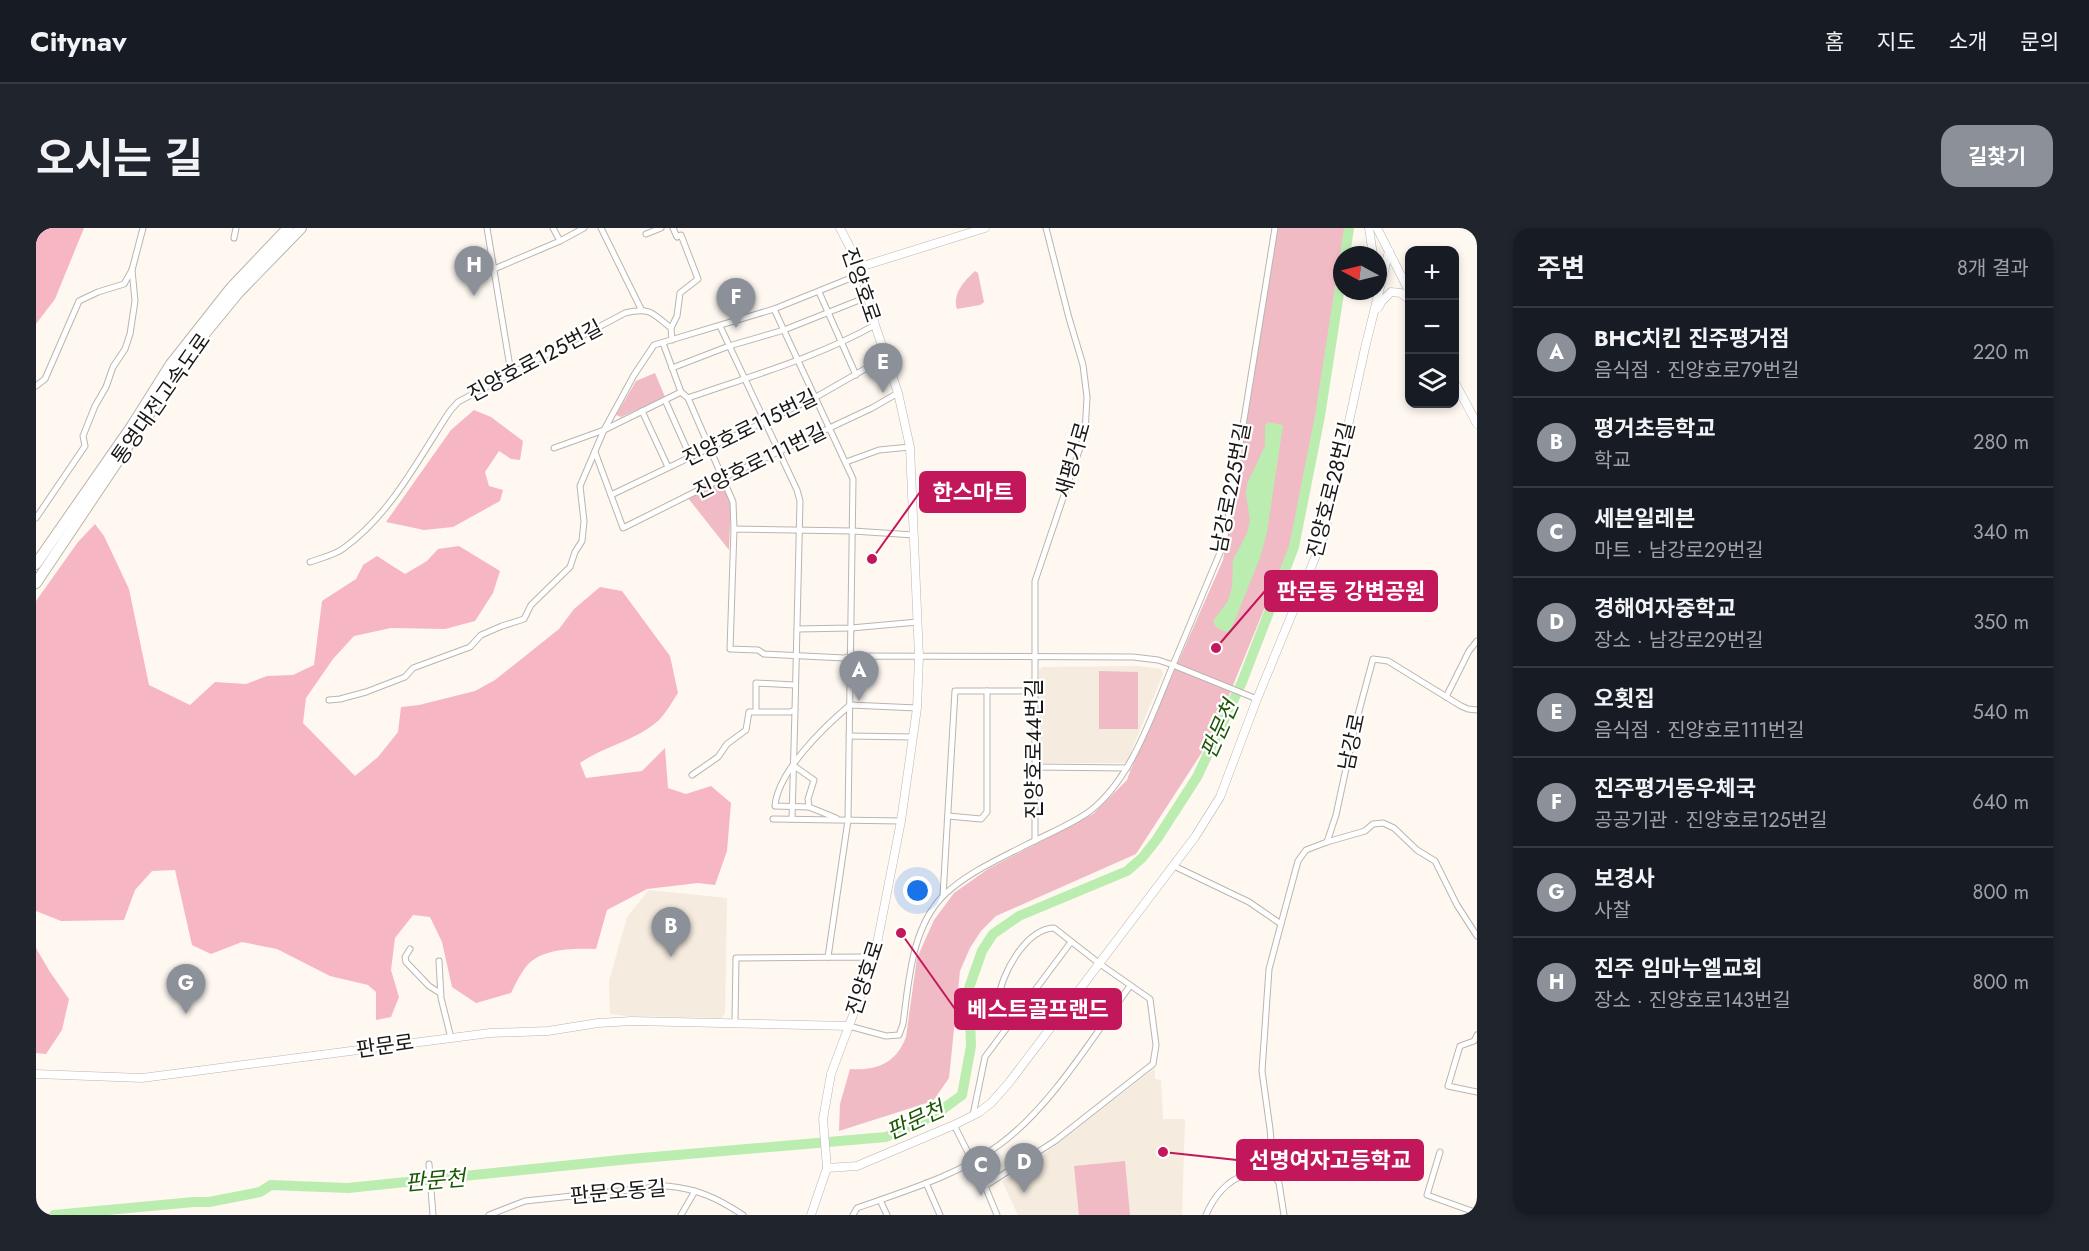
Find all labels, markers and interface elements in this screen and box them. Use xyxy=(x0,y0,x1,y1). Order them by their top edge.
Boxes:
text: Citynav xyxy=(30,21,127,62)
text: 홈 xyxy=(1825,27,1844,57)
text: 지도 xyxy=(1877,27,1916,57)
text: 소개 xyxy=(1949,27,1987,57)
text: 문의 xyxy=(2020,27,2059,57)
button: 길찾기 xyxy=(1941,125,2053,187)
text: 오시는 길 xyxy=(36,128,203,189)
street label: 진양호로 xyxy=(834,244,888,326)
north arrow xyxy=(1333,246,1387,300)
map controls xyxy=(1405,246,1459,408)
button: + xyxy=(1405,246,1459,300)
pin: H xyxy=(454,247,494,296)
text: 주변 xyxy=(1537,249,1585,287)
text: 8개 결과 xyxy=(1957,254,2029,283)
pin: F xyxy=(716,279,756,328)
button: − xyxy=(1405,300,1459,354)
street label: 진양호로125번길 xyxy=(462,313,608,409)
text: BHC치킨 진주평거점 xyxy=(1594,322,1790,354)
street label: 통영대전고속도로 xyxy=(104,327,218,471)
text: A xyxy=(1549,338,1564,367)
text: 220 m xyxy=(1973,338,2029,367)
pin: E xyxy=(864,344,902,393)
button: layers xyxy=(1405,354,1459,408)
text: 음식점 · 진양호로79번길 xyxy=(1594,356,1800,385)
street label: 진양호로115번길 xyxy=(678,382,822,474)
text: 평거초등학교 xyxy=(1594,412,1715,444)
street label: 진양호로111번길 xyxy=(689,416,831,506)
street label: 새평거로 xyxy=(1048,419,1098,501)
street label: 진양호로28번길 xyxy=(1300,419,1362,561)
street label: 남강로225번길 xyxy=(1204,420,1258,556)
text: B xyxy=(1550,428,1563,457)
text: 280 m xyxy=(1973,428,2029,457)
text: 학교 xyxy=(1594,446,1631,475)
callout: 한스마트 xyxy=(920,472,1025,512)
text: 한스마트 xyxy=(933,476,1013,508)
text: 세븐일레븐 xyxy=(1594,502,1695,534)
text: C xyxy=(1549,518,1564,547)
text: 340 m xyxy=(1973,518,2029,547)
text: 마트 · 남강로29번길 xyxy=(1594,536,1764,565)
callout: 판문동 강변공원 xyxy=(1265,571,1437,611)
text: 판문동 강변공원 xyxy=(1277,575,1425,607)
text: 경해여자중학교 xyxy=(1594,592,1736,624)
text: D xyxy=(1549,608,1564,637)
text: 350 m xyxy=(1973,608,2029,637)
text: 장소 · 남강로29번길 xyxy=(1594,626,1764,655)
pin: A xyxy=(840,652,878,701)
street label: 진양호로44번길 xyxy=(1019,679,1049,819)
text: 오횟집 xyxy=(1594,682,1655,714)
water label: 판문천 xyxy=(1192,692,1247,763)
text: E xyxy=(1550,698,1563,727)
text: 540 m xyxy=(1972,698,2029,727)
street label: 남강로 xyxy=(1331,711,1373,773)
text: 음식점 · 진양호로111번길 xyxy=(1594,716,1805,745)
text: 진주평거동우체국 xyxy=(1594,772,1756,804)
text: F xyxy=(1551,788,1562,817)
text: 640 m xyxy=(1972,788,2029,817)
text: 공공기관 · 진양호로125번길 xyxy=(1594,806,1828,835)
text: 보경사 xyxy=(1594,862,1655,894)
your location xyxy=(903,876,932,905)
text: G xyxy=(1548,878,1565,907)
text: 800 m xyxy=(1972,878,2029,907)
text: 사찰 xyxy=(1594,896,1631,925)
pin: B xyxy=(652,908,690,957)
street label: 진양호로 xyxy=(839,937,891,1019)
text: 진주 임마누엘교회 xyxy=(1594,952,1763,984)
pin: G xyxy=(166,964,206,1014)
text: H xyxy=(1549,968,1564,997)
text: 800 m xyxy=(1972,968,2029,997)
text: 장소 · 진양호로143번길 xyxy=(1594,986,1791,1015)
callout: 베스트골프랜드 xyxy=(955,989,1121,1029)
text: 베스트골프랜드 xyxy=(967,993,1109,1025)
street label: 판문로 xyxy=(354,1027,416,1065)
water label: 판문천 xyxy=(881,1092,952,1147)
callout: 선명여자고등학교 xyxy=(1237,1140,1423,1180)
pin: D xyxy=(1004,1144,1044,1193)
text: 선명여자고등학교 xyxy=(1249,1144,1411,1176)
pin: C xyxy=(962,1146,1000,1196)
water label: 판문천 xyxy=(403,1161,469,1199)
street label: 판문오동길 xyxy=(569,1173,667,1211)

